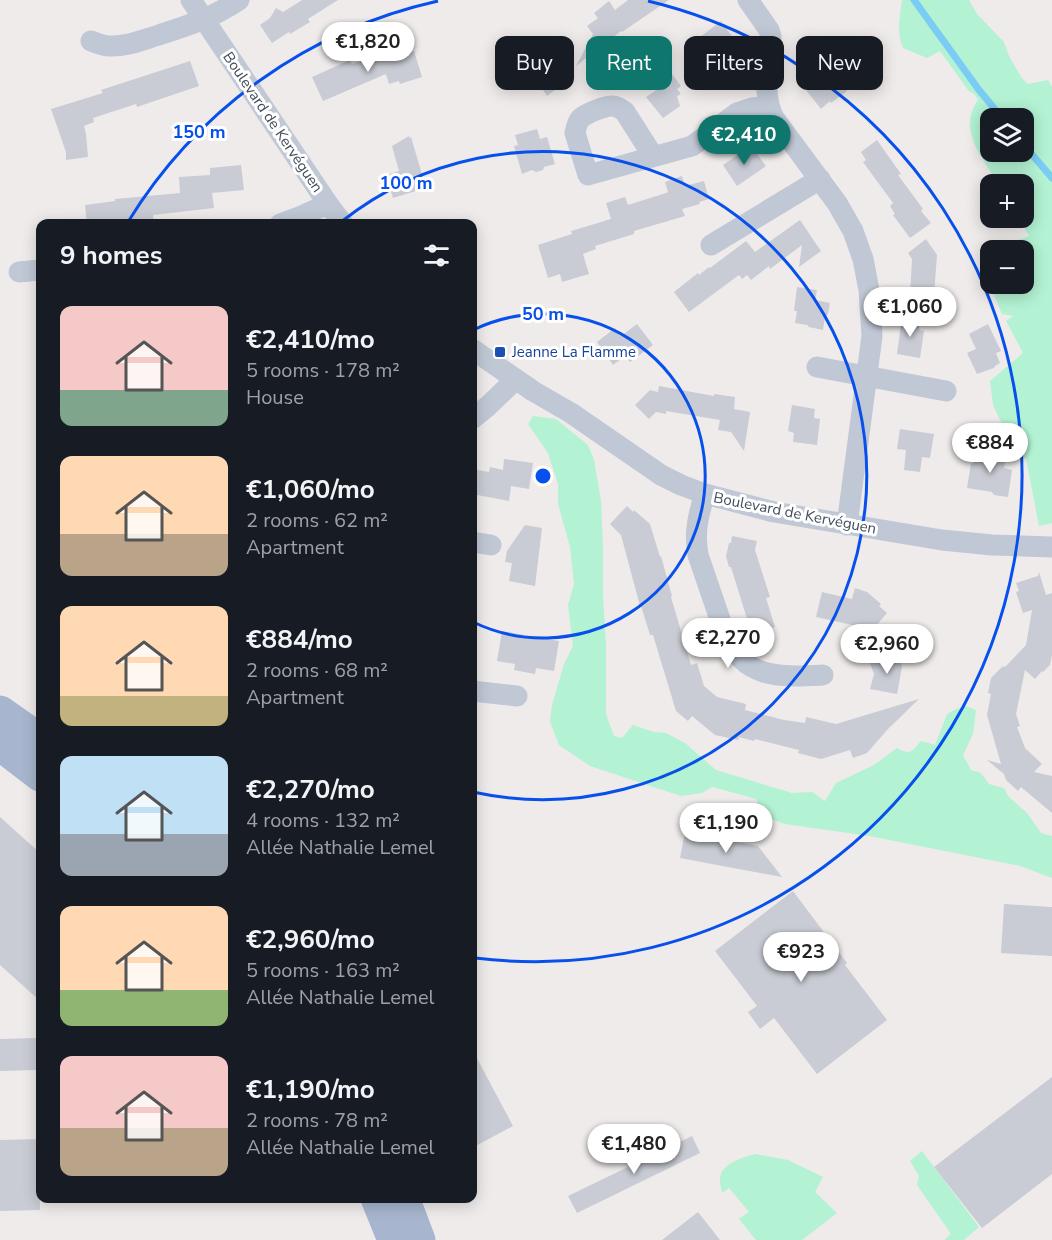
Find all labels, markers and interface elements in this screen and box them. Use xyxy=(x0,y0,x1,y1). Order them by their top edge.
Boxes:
pin: €1,820 xyxy=(319,22,417,73)
text: €1,820 xyxy=(336,28,400,55)
chip: Buy xyxy=(495,36,574,90)
chip: Rent xyxy=(586,36,672,90)
chip: Filters xyxy=(684,36,784,90)
chip: New xyxy=(796,36,883,90)
street label: Boulevard de Kervéguen xyxy=(218,48,328,196)
map controls xyxy=(980,108,1034,294)
button: layers xyxy=(980,108,1034,162)
pin: €2,410 xyxy=(695,115,793,166)
text: 150 m xyxy=(172,120,226,144)
text: €2,410 xyxy=(712,121,776,148)
text: 100 m xyxy=(379,171,433,195)
button: + xyxy=(980,174,1034,228)
text: 9 homes xyxy=(60,238,162,273)
icon: filters xyxy=(420,239,453,272)
button: − xyxy=(980,240,1034,294)
pin: €1,060 xyxy=(861,287,959,338)
text: €1,060 xyxy=(878,293,942,320)
text: 50 m xyxy=(522,302,564,326)
text: €2,410/mo xyxy=(246,322,375,357)
icon: home xyxy=(108,330,180,402)
place label: Jeanne La Flamme xyxy=(511,342,636,362)
marker: Jeanne La Flamme xyxy=(493,345,507,359)
text: 5 rooms · 178 m² xyxy=(246,357,400,384)
text: House xyxy=(246,384,304,411)
pin: €884 xyxy=(954,423,1026,474)
text: €884 xyxy=(966,429,1014,456)
centre of rings xyxy=(533,466,553,486)
text: €1,060/mo xyxy=(246,472,375,507)
icon: home xyxy=(108,480,180,552)
street label: Boulevard de Kervéguen xyxy=(712,487,878,539)
text: 2 rooms · 62 m² xyxy=(246,507,388,534)
text: Apartment xyxy=(246,534,344,561)
pin: €2,270 xyxy=(679,618,777,669)
text: €884/mo xyxy=(246,622,353,657)
text: €2,270 xyxy=(696,624,760,651)
pin: €2,960 xyxy=(838,624,936,675)
icon: home xyxy=(108,630,180,702)
text: €2,960 xyxy=(855,630,919,657)
text: 2 rooms · 68 m² xyxy=(246,657,388,684)
text: Apartment xyxy=(246,684,344,711)
text: €2,270/mo xyxy=(246,772,375,807)
icon: home xyxy=(108,780,180,852)
pin: €1,190 xyxy=(677,803,775,854)
text: 4 rooms · 132 m² xyxy=(246,807,400,834)
text: €1,190 xyxy=(694,809,758,836)
text: Allée Nathalie Lemel xyxy=(246,834,435,861)
text: €2,960/mo xyxy=(246,922,375,957)
icon: home xyxy=(108,930,180,1002)
pin: €923 xyxy=(765,932,837,983)
text: €923 xyxy=(777,938,825,965)
text: 5 rooms · 163 m² xyxy=(246,957,400,984)
text: Allée Nathalie Lemel xyxy=(246,984,435,1011)
text: €1,190/mo xyxy=(246,1072,375,1107)
icon: home xyxy=(108,1080,180,1152)
text: 2 rooms · 78 m² xyxy=(246,1107,388,1134)
pin: €1,480 xyxy=(585,1124,683,1175)
text: €1,480 xyxy=(602,1130,666,1157)
text: Allée Nathalie Lemel xyxy=(246,1134,435,1161)

